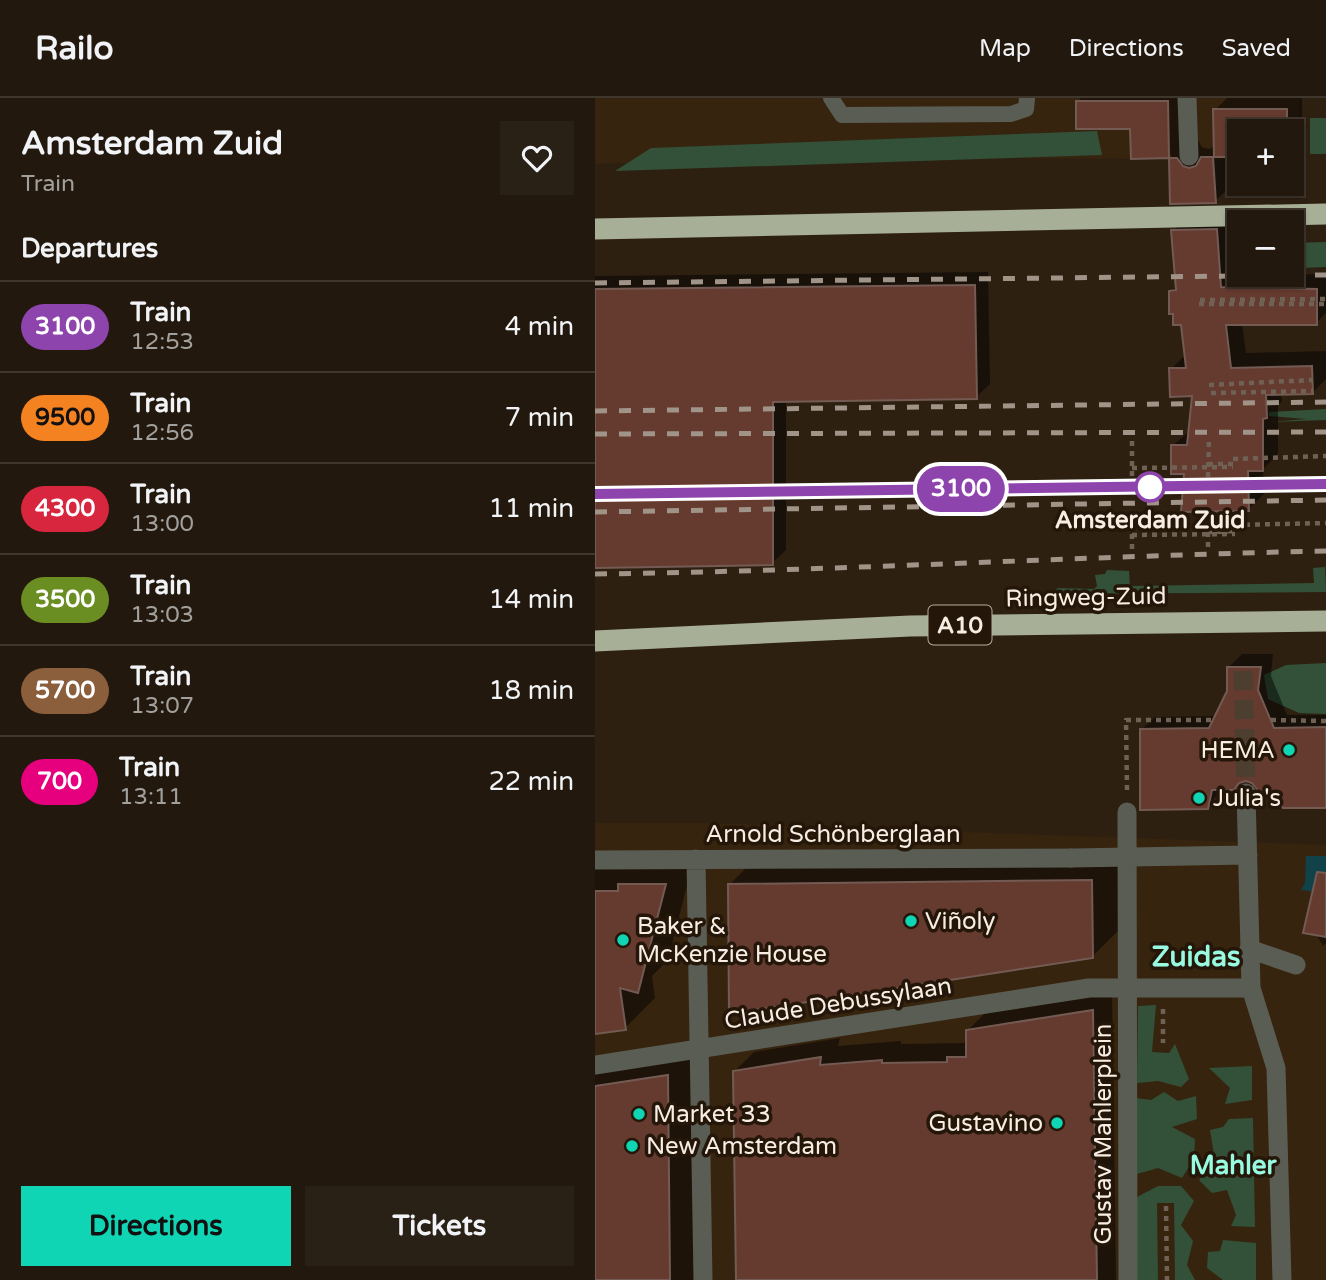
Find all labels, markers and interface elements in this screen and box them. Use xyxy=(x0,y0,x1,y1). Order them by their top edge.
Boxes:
text: Railo xyxy=(35,29,114,68)
text: Map xyxy=(979,34,1031,63)
text: Directions xyxy=(1069,34,1184,63)
text: Saved xyxy=(1222,34,1291,63)
map controls xyxy=(1227,119,1304,287)
button: + xyxy=(1227,119,1304,196)
button: heart xyxy=(500,121,574,195)
text: Amsterdam Zuid xyxy=(21,124,283,163)
text: Train xyxy=(21,170,75,198)
button: − xyxy=(1227,210,1304,287)
text: Departures xyxy=(21,233,158,264)
text: Train xyxy=(130,297,191,328)
text: 4 min xyxy=(505,311,574,342)
text: 3100 xyxy=(35,312,95,341)
text: 12:53 xyxy=(130,328,194,356)
text: Train xyxy=(130,388,191,419)
text: 7 min xyxy=(505,402,574,433)
text: 9500 xyxy=(35,403,95,432)
text: 12:56 xyxy=(130,419,194,447)
line badge: 3100 xyxy=(912,466,1010,512)
marker: Amsterdam Zuid xyxy=(1135,472,1165,502)
text: 3100 xyxy=(931,474,991,503)
text: Train xyxy=(130,479,191,510)
text: 11 min xyxy=(488,493,574,524)
text: 4300 xyxy=(35,494,95,523)
place label: Amsterdam Zuid xyxy=(1055,506,1245,535)
text: 13:00 xyxy=(130,510,194,538)
text: Train xyxy=(130,570,191,601)
street label: Ringweg-Zuid xyxy=(1005,582,1167,613)
text: 14 min xyxy=(488,584,574,615)
text: 3500 xyxy=(35,585,95,614)
text: 13:03 xyxy=(130,601,194,629)
road number: A10 xyxy=(929,606,991,645)
text: Train xyxy=(130,661,191,692)
text: 18 min xyxy=(488,675,574,706)
text: 5700 xyxy=(35,676,95,705)
text: 13:07 xyxy=(130,692,194,720)
place label: HEMA xyxy=(1200,736,1275,765)
marker: HEMA xyxy=(1281,742,1297,758)
text: Train xyxy=(119,752,180,783)
text: 22 min xyxy=(488,766,574,797)
text: 700 xyxy=(37,767,82,796)
text: 13:11 xyxy=(119,783,183,811)
place label: Julia's xyxy=(1213,784,1281,813)
marker: Julia's xyxy=(1191,790,1207,806)
street label: Arnold Schönberglaan xyxy=(705,820,961,849)
place label: Viñoly xyxy=(925,907,996,936)
place label: Baker & McKenzie House xyxy=(637,912,827,969)
marker: Viñoly xyxy=(903,913,919,929)
marker: Baker & McKenzie House xyxy=(615,932,631,948)
district label: Zuidas xyxy=(1152,940,1240,974)
street label: Claude Debussylaan xyxy=(722,971,954,1036)
street label: Gustav Mahlerplein xyxy=(1089,1024,1118,1244)
place label: Market 33 xyxy=(653,1100,771,1129)
marker: Market 33 xyxy=(631,1106,647,1122)
place label: Gustavino xyxy=(928,1109,1043,1138)
marker: Gustavino xyxy=(1049,1115,1065,1131)
place label: New Amsterdam xyxy=(646,1132,837,1161)
marker: New Amsterdam xyxy=(624,1138,640,1154)
district label: Mahler xyxy=(1190,1150,1277,1181)
button: Directions xyxy=(21,1186,291,1266)
button: Tickets xyxy=(305,1186,574,1266)

